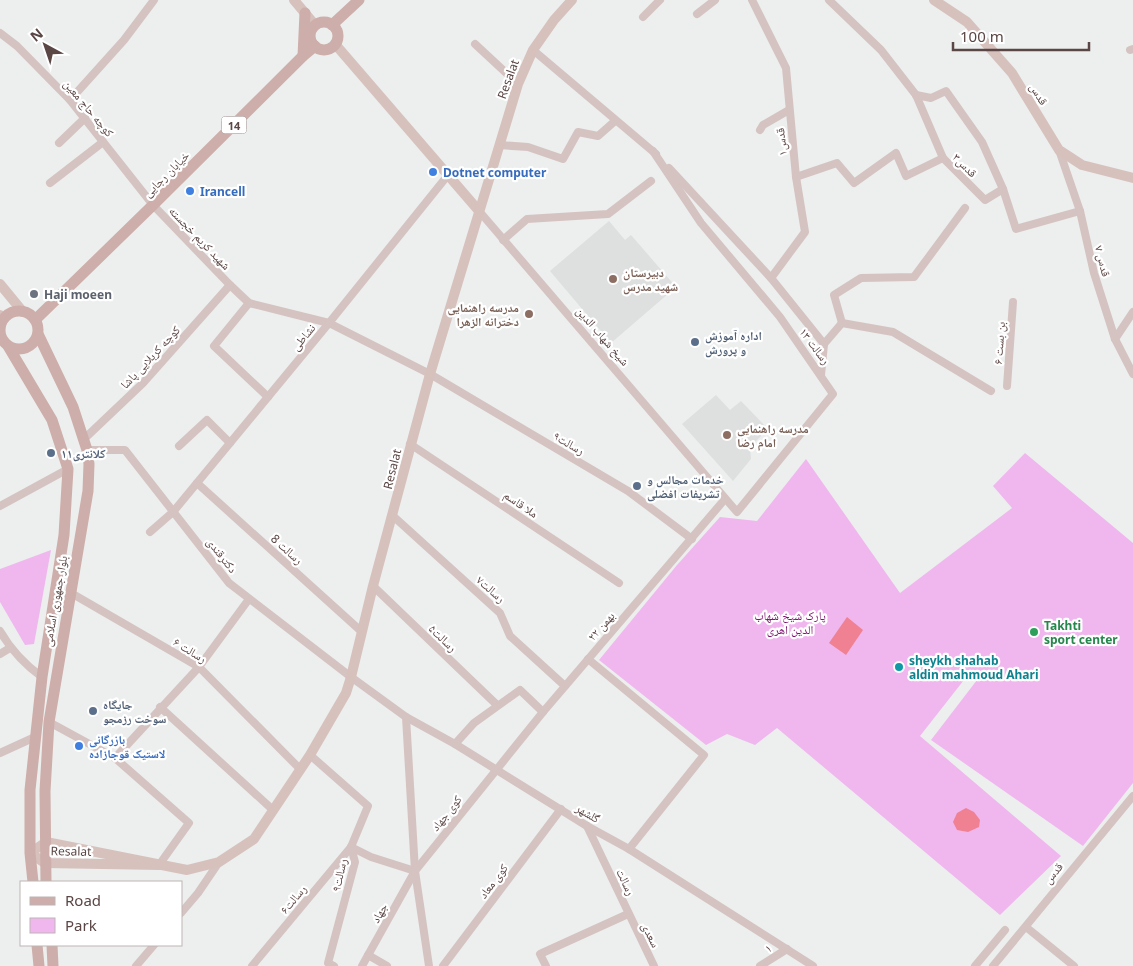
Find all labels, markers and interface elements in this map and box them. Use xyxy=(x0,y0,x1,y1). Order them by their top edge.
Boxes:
north arrow xyxy=(20,20,70,70)
scale bar xyxy=(953,20,1089,52)
text: N xyxy=(26,24,47,46)
text: 100 m xyxy=(960,26,1004,46)
street label: Resalat xyxy=(493,56,523,101)
street label: کوچه حاج معین xyxy=(60,76,118,140)
street label: قدس xyxy=(1026,80,1052,108)
road number: 14 xyxy=(222,116,246,134)
street label: قدس۱ xyxy=(771,127,791,157)
street label: خیابان رجایی xyxy=(139,147,193,201)
street label: قدس۳ xyxy=(949,149,981,181)
place label: Dotnet computer xyxy=(443,164,547,181)
marker: Dotnet computer xyxy=(427,166,439,178)
place label: Irancell xyxy=(200,183,245,200)
marker: Irancell xyxy=(184,185,196,197)
street label: شهید کریم خجسته xyxy=(165,202,235,274)
street label: قدس ۷ xyxy=(1091,244,1115,278)
place label: دبیرستان شهید مدرس xyxy=(623,264,678,295)
marker: دبیرستان شهید مدرس xyxy=(607,273,619,285)
place label: Haji moeen xyxy=(44,286,112,303)
marker: Haji moeen xyxy=(28,288,40,300)
place label: مدرسه راهنمایی دخترانه الزهرا xyxy=(447,299,519,330)
street label: شیخ شهاب الدین xyxy=(572,303,634,369)
marker: مدرسه راهنمایی دخترانه الزهرا xyxy=(523,308,535,320)
street label: نشاطی xyxy=(287,320,319,354)
street label: بن بست ۶ xyxy=(989,321,1009,365)
street label: کوچه کربلایی پاشا xyxy=(116,322,184,392)
street label: رسالت ۱۳ xyxy=(796,324,835,368)
place label: اداره آموزش و پرورش xyxy=(705,327,762,358)
marker: اداره آموزش و پرورش xyxy=(689,336,701,348)
place label: مدرسه راهنمایی امام رضا xyxy=(737,420,809,451)
street label: رسالت۹ xyxy=(550,427,588,459)
marker: مدرسه راهنمایی امام رضا xyxy=(721,429,733,441)
place label: کلانتری۱۱ xyxy=(61,445,106,462)
street label: Resalat xyxy=(379,446,405,491)
marker: کلانتری۱۱ xyxy=(45,447,57,459)
place label: خدمات مجالس و تشریفات افضلی xyxy=(647,471,724,502)
marker: خدمات مجالس و تشریفات افضلی xyxy=(631,480,643,492)
street label: ملا قاسم xyxy=(500,486,542,522)
street label: رسالت 8 xyxy=(267,530,307,568)
street label: دکترقندی xyxy=(203,534,241,576)
street label: بلوار جمهوری اسلامی xyxy=(39,554,71,648)
street label: رسالت۷ xyxy=(473,572,509,607)
park label: پارک شیخ شهاب الدین اهری xyxy=(754,607,826,638)
street label: ۲۲ بهمن xyxy=(584,608,618,644)
place label: Takhti sport center xyxy=(1044,617,1118,648)
street label: رسالت۵ xyxy=(425,620,461,656)
marker: Takhti sport center xyxy=(1028,626,1040,638)
street label: رسالت ۶ xyxy=(170,633,210,667)
place label: sheykh shahab aldin mahmoud Ahari xyxy=(909,652,1039,683)
marker: sheykh shahab aldin mahmoud Ahari xyxy=(893,661,905,673)
place label: جایگاه سوخت رزمجو xyxy=(103,696,166,727)
marker: جایگاه سوخت رزمجو xyxy=(87,705,99,717)
place label: بازرگانی لاستیک قوجازاده xyxy=(89,731,165,762)
marker: بازرگانی لاستیک قوجازاده xyxy=(73,740,85,752)
street label: کوی جهاد xyxy=(427,791,465,835)
street label: گلشهر xyxy=(572,799,603,827)
street label: Resalat xyxy=(50,842,92,860)
street label: رسالت۹ xyxy=(327,857,351,893)
street label: قدس xyxy=(1039,859,1067,887)
street label: کوی معاد xyxy=(474,860,512,902)
street label: رسالت xyxy=(612,866,640,899)
legend xyxy=(20,881,182,946)
street label: رسالت۶ xyxy=(276,881,310,917)
text: Road xyxy=(65,890,101,910)
street label: جهاد xyxy=(367,900,392,926)
text: Park xyxy=(65,915,97,935)
street label: سعدی xyxy=(638,920,664,950)
street label: ۱ xyxy=(761,939,775,957)

